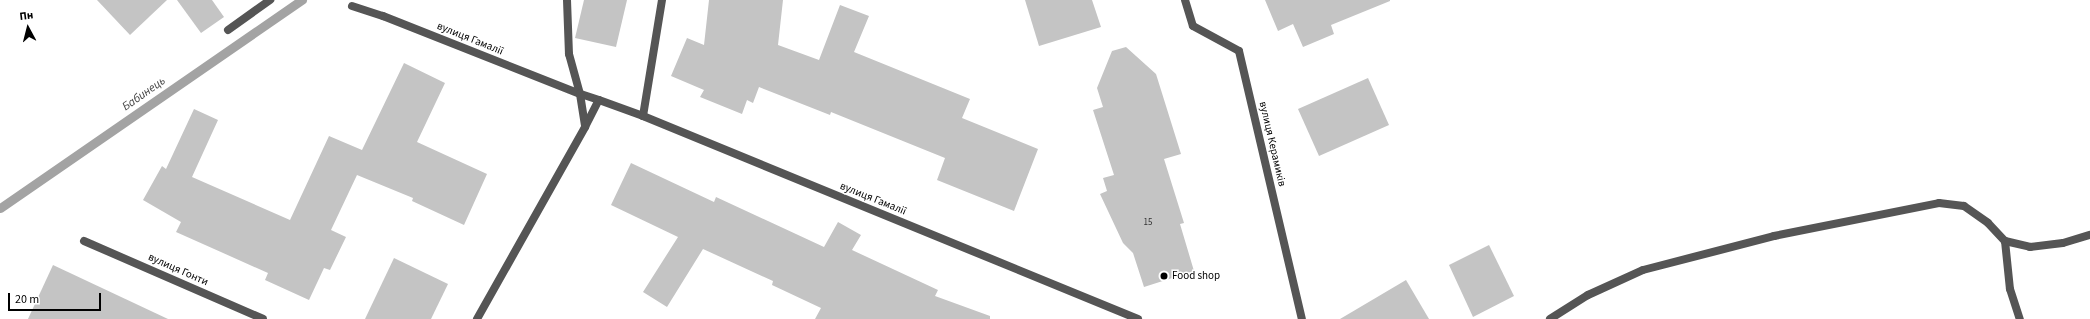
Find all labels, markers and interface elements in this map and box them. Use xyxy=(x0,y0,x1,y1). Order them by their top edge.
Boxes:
text: Пн xyxy=(19,7,34,24)
north arrow xyxy=(8,8,48,48)
street label: вулиця Гамалії xyxy=(435,20,505,58)
water label: Бабинець xyxy=(120,74,168,114)
street label: вулиця Керамиків xyxy=(1256,100,1288,188)
street label: вулиця Гамалії xyxy=(838,180,908,218)
house number: 15 xyxy=(1144,218,1152,228)
street label: вулиця Гонти xyxy=(146,251,210,289)
place label: Food shop xyxy=(1172,269,1220,283)
marker: Food shop xyxy=(1159,271,1169,281)
scale bar xyxy=(10,285,103,311)
text: 20 m xyxy=(15,291,39,308)

